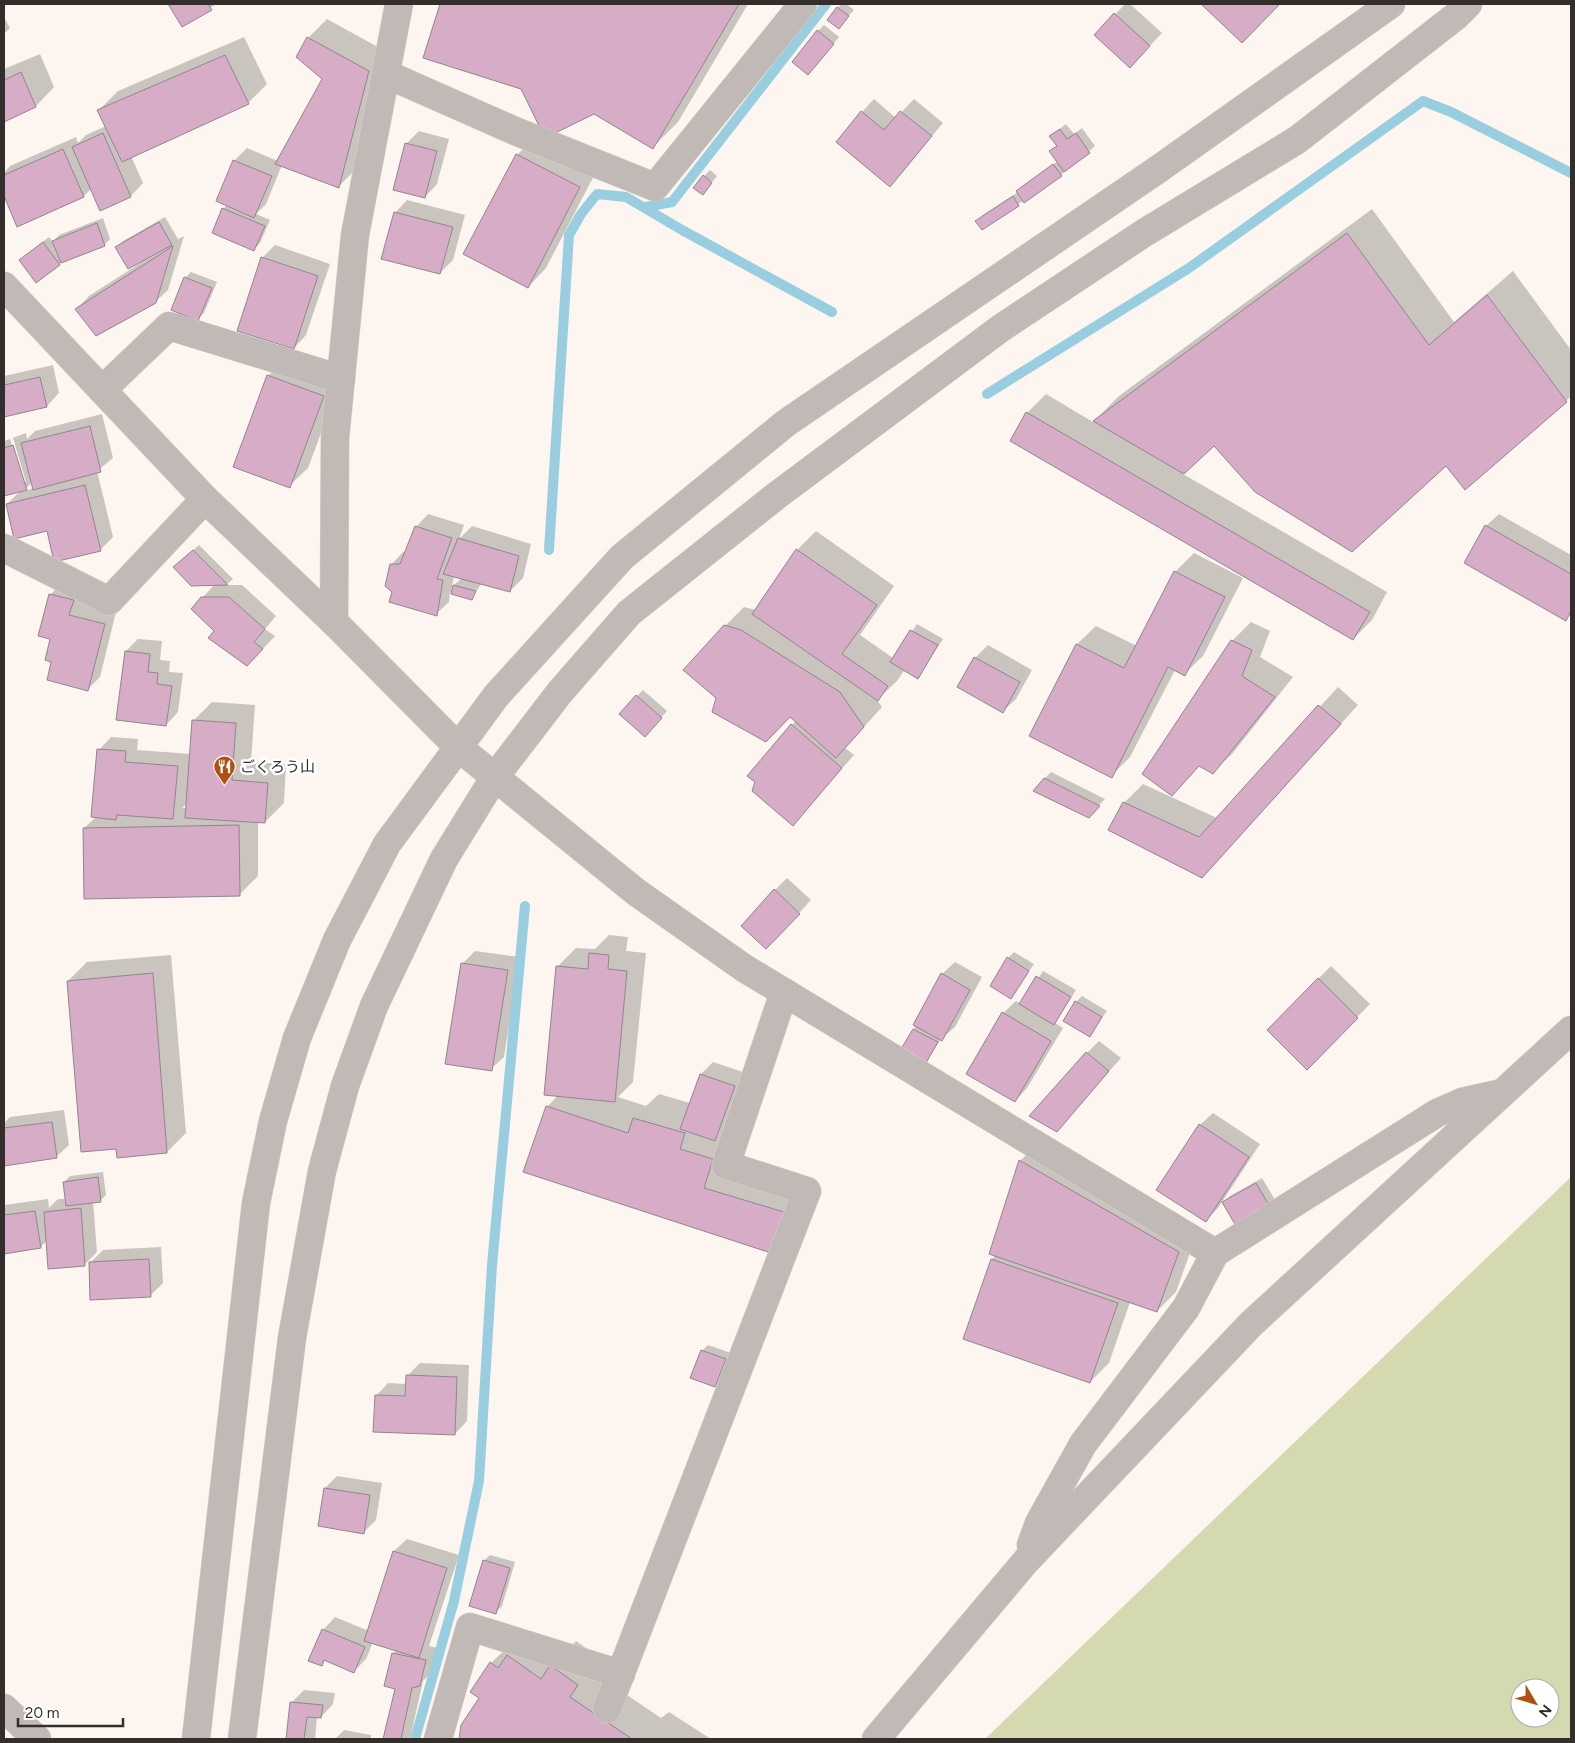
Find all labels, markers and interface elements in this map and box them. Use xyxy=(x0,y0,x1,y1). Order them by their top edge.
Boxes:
restaurant icon: ごくろう山 xyxy=(212,755,236,786)
place label: ごくろう山 xyxy=(240,758,315,776)
north arrow xyxy=(1510,1678,1560,1728)
scale bar xyxy=(18,1696,122,1728)
text: N xyxy=(1535,1701,1555,1720)
text: 20 m xyxy=(25,1704,59,1722)

